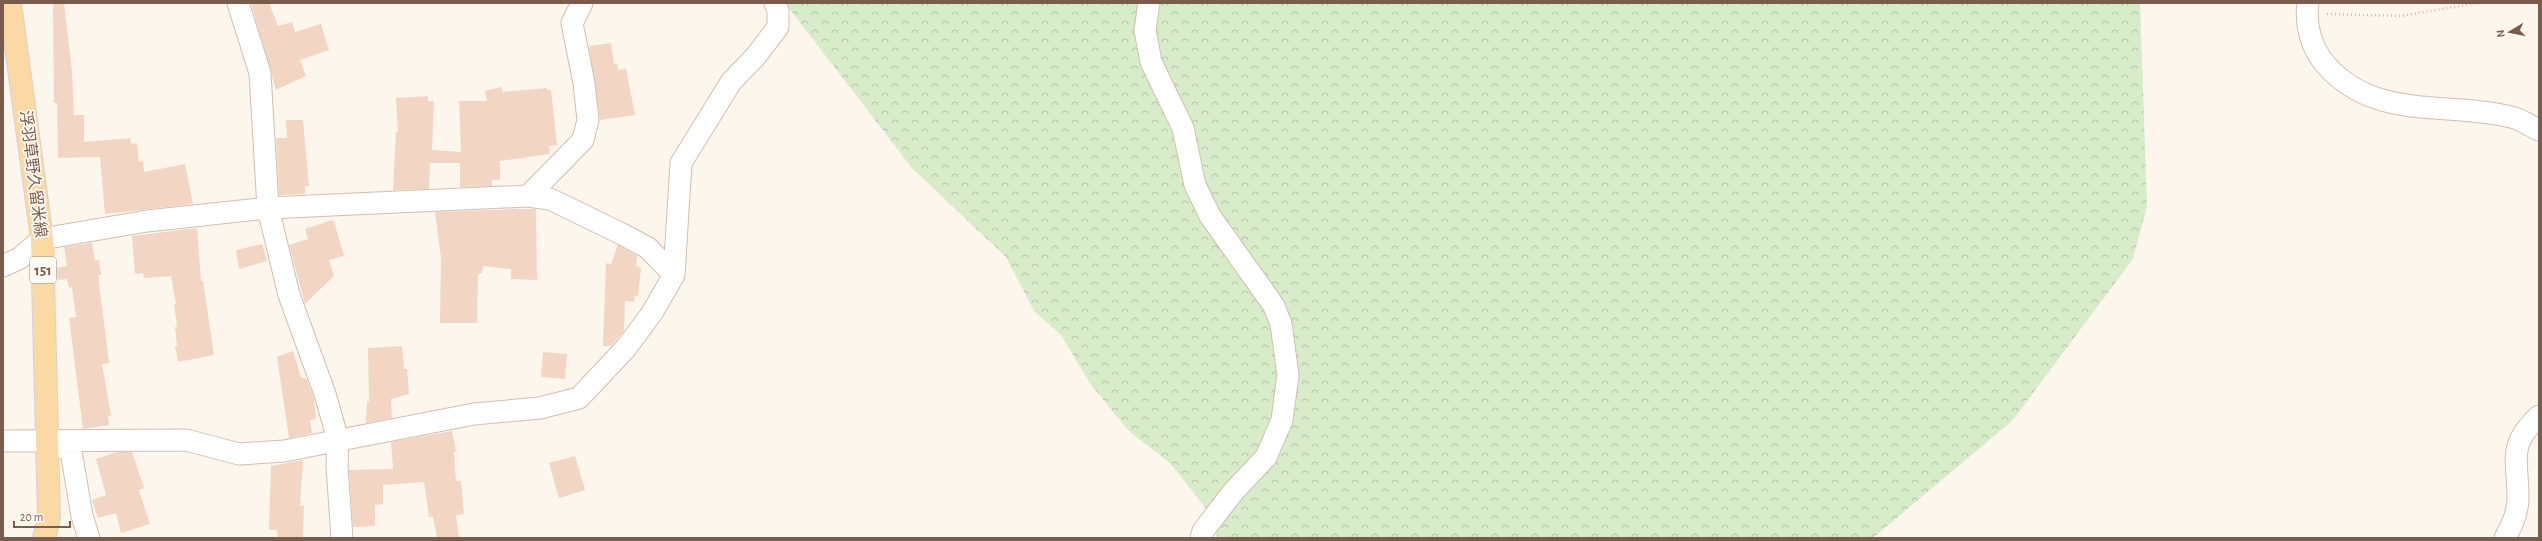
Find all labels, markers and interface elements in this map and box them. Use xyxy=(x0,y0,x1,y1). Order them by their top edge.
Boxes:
north arrow xyxy=(2490,12,2530,52)
text: N xyxy=(2495,29,2507,38)
street label: 浮羽草野久留米線 xyxy=(17,109,50,239)
road number: 151 xyxy=(30,257,56,283)
scale bar xyxy=(14,503,70,529)
text: 20 m xyxy=(20,511,43,523)

